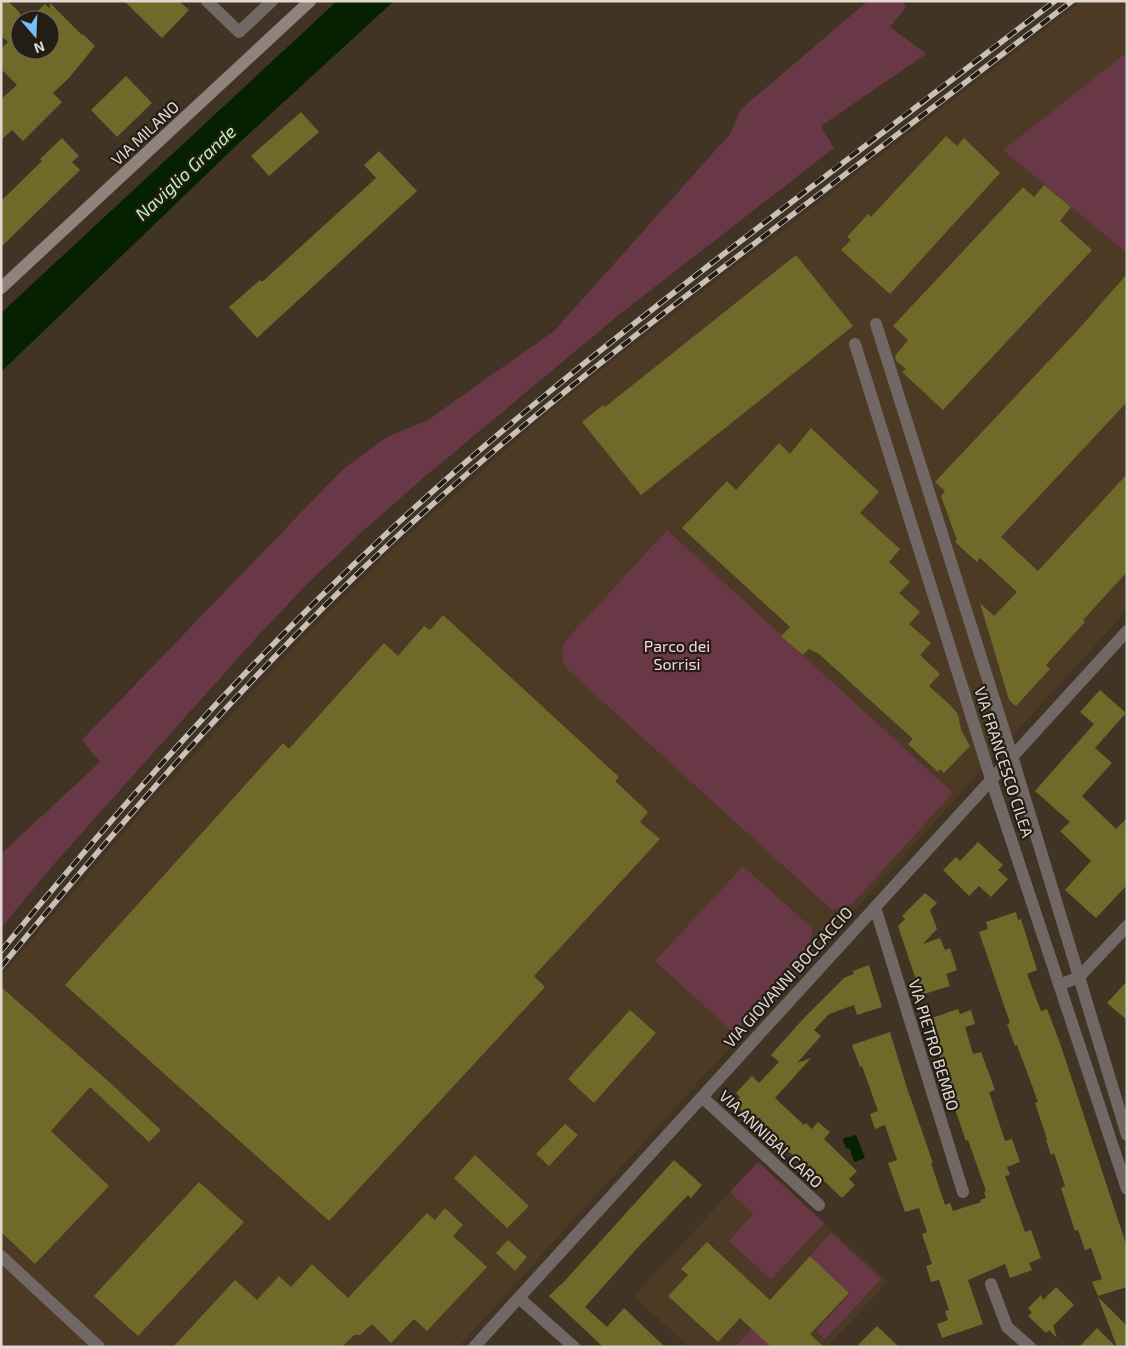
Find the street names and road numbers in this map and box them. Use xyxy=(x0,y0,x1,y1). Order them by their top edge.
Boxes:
street label: VIA MILANO xyxy=(107,97,182,169)
street label: VIA FRANCESCO CILEA xyxy=(971,684,1038,840)
street label: VIA GIOVANNI BOCCACCIO xyxy=(719,902,856,1051)
street label: VIA PIETRO BEMBO xyxy=(905,977,964,1113)
street label: VIA ANNIBAL CARO xyxy=(716,1086,827,1191)

